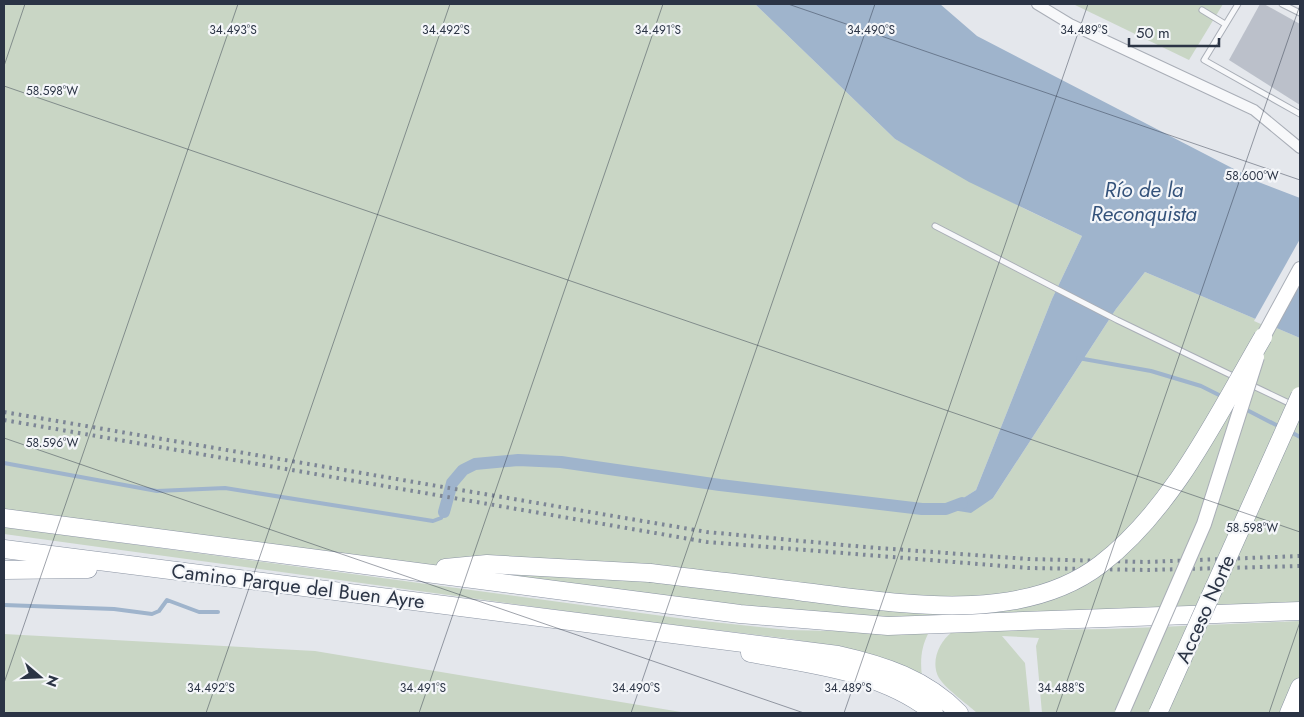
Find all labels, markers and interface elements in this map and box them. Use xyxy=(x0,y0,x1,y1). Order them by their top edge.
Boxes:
scale bar xyxy=(1129,15,1219,47)
text: 34.493°S xyxy=(209,21,257,39)
text: 34.492°S xyxy=(422,21,470,39)
text: 34.491°S xyxy=(635,21,682,39)
text: 34.490°S xyxy=(847,21,896,39)
text: 34.489°S xyxy=(1060,21,1108,39)
text: 50 m xyxy=(1136,22,1170,44)
text: 58.598°W xyxy=(26,82,78,100)
text: 58.600°W xyxy=(1225,167,1279,185)
water label: Río de la Reconquista xyxy=(1091,175,1197,229)
text: 58.596°W xyxy=(26,434,78,452)
text: 58.598°W xyxy=(1226,519,1278,537)
street label: Acceso Norte xyxy=(1169,550,1242,668)
street label: Camino Parque del Buen Ayre xyxy=(170,557,426,616)
north arrow xyxy=(15,652,65,702)
text: N xyxy=(41,673,64,690)
text: 34.492°S xyxy=(187,679,235,697)
text: 34.491°S xyxy=(400,679,447,697)
text: 34.490°S xyxy=(612,679,661,697)
text: 34.489°S xyxy=(824,679,872,697)
text: 34.488°S xyxy=(1037,679,1085,697)

